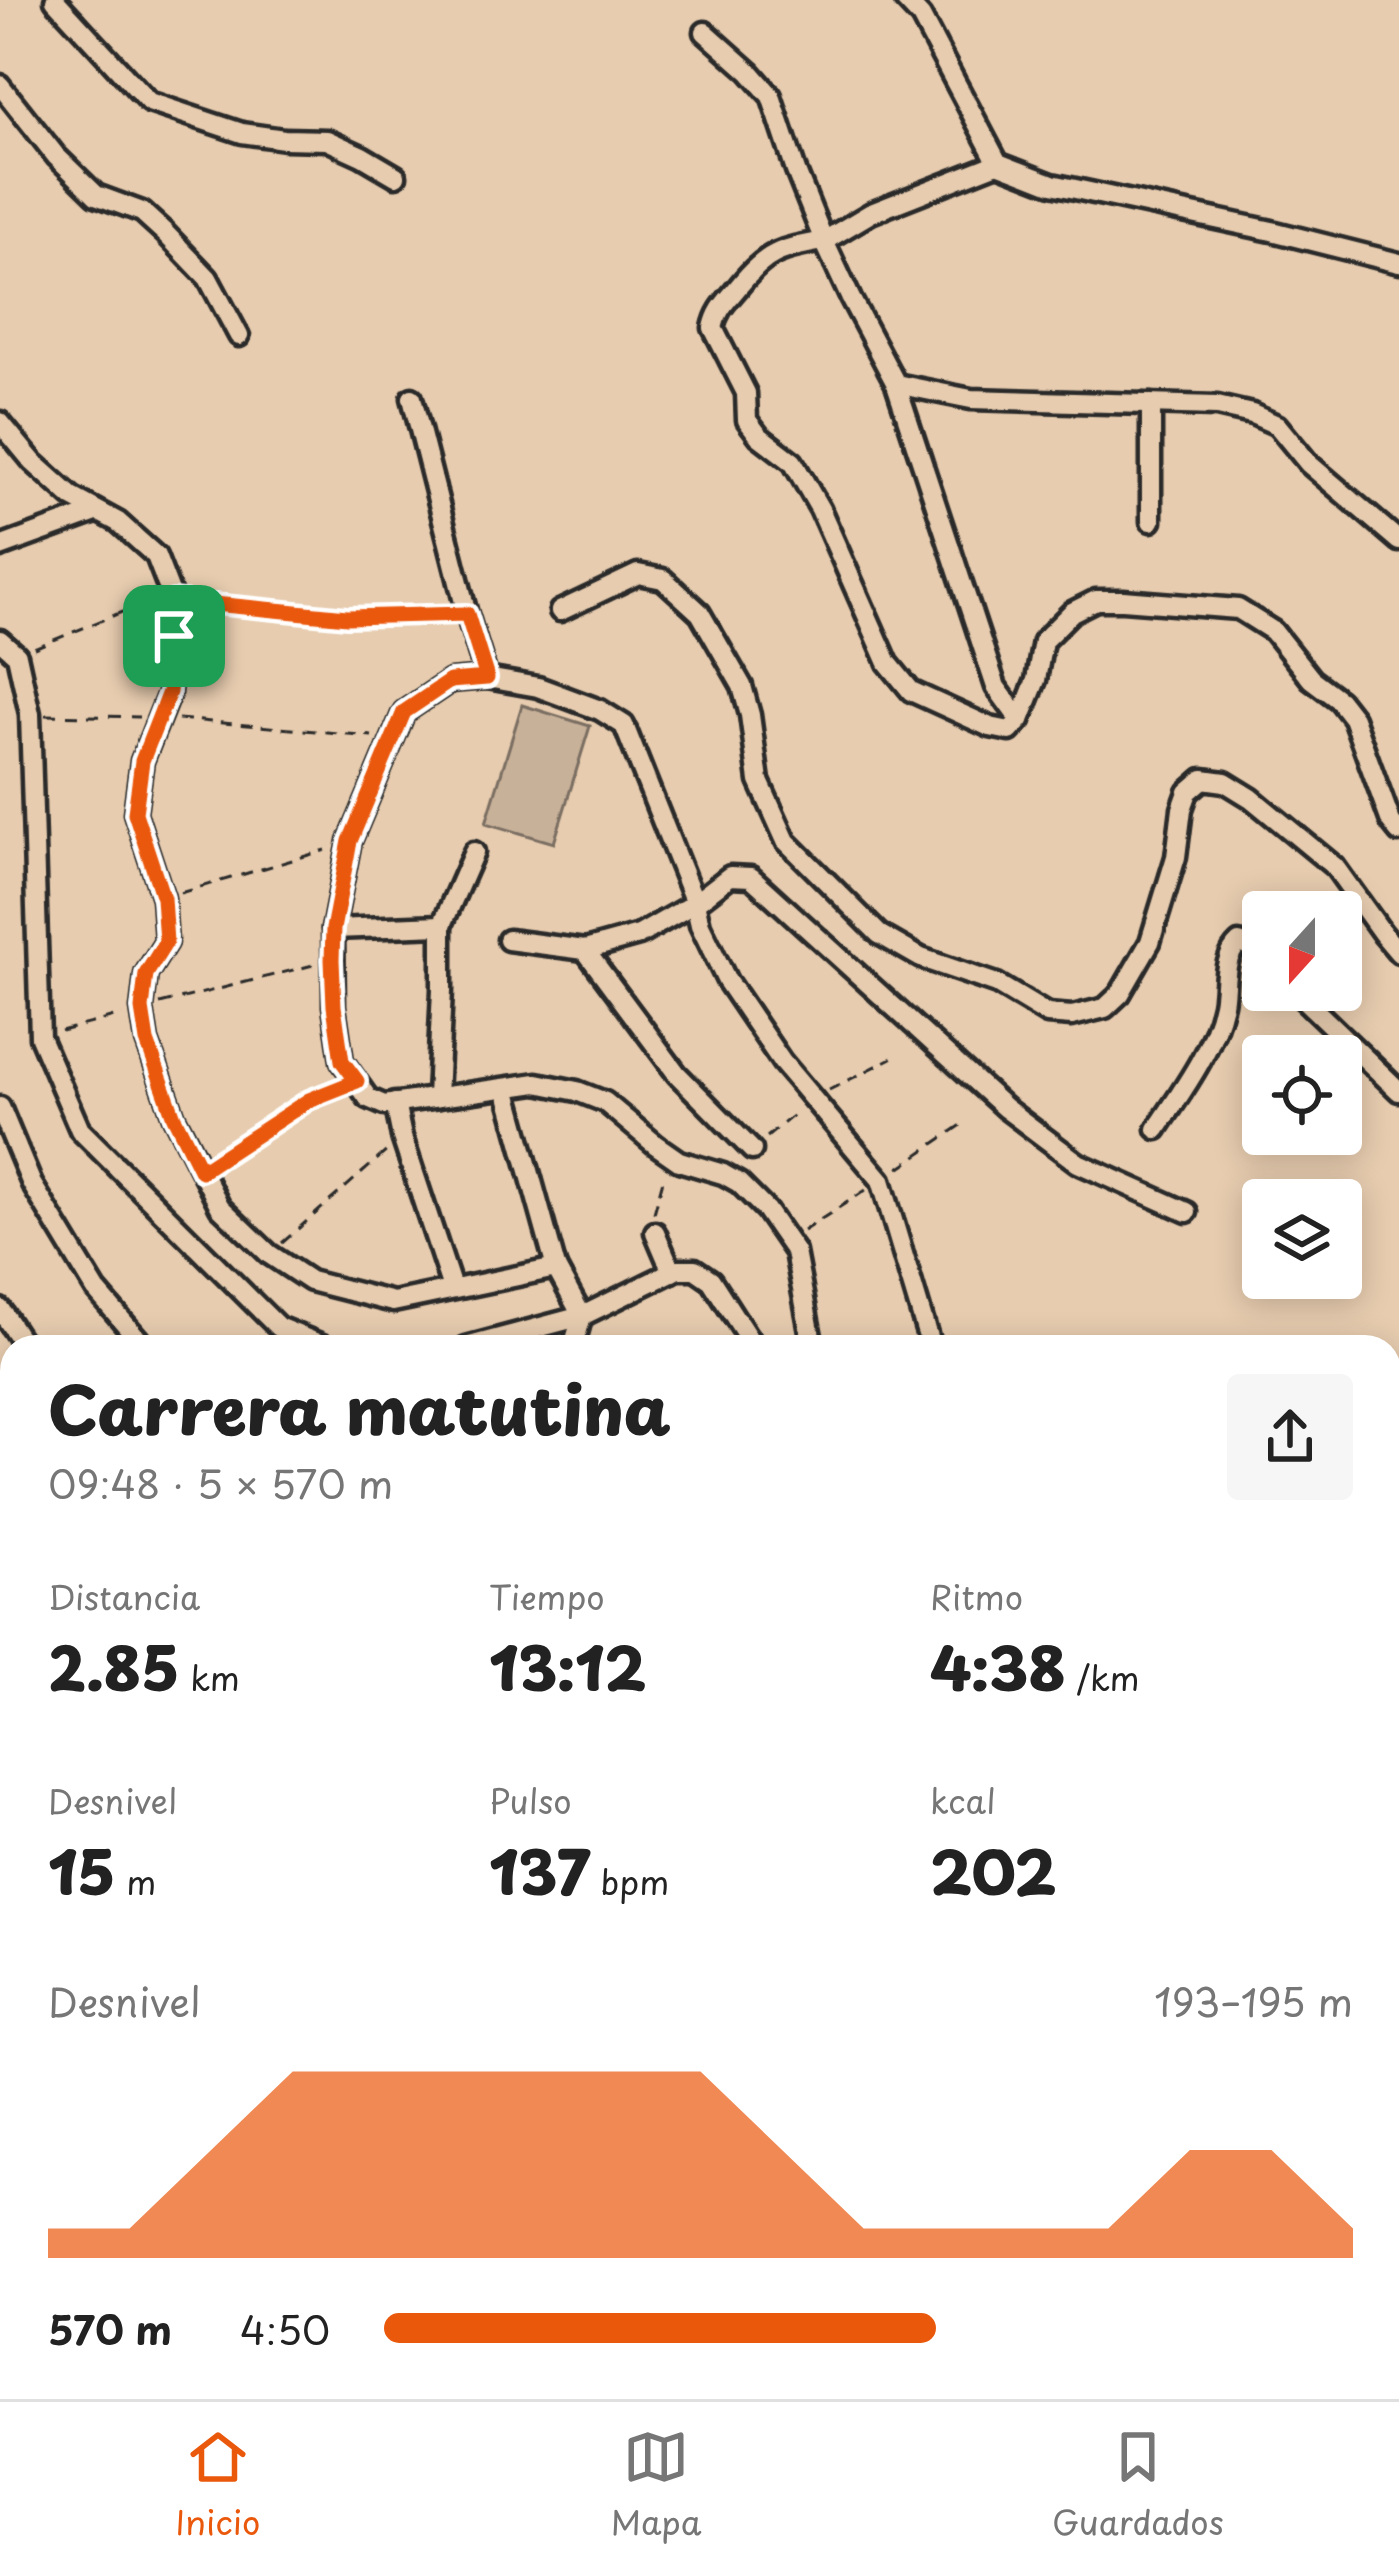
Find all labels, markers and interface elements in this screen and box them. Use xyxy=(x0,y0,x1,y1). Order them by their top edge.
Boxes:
pin xyxy=(123,585,225,687)
icon: arrive xyxy=(141,603,207,669)
north arrow xyxy=(1242,891,1362,1011)
map controls xyxy=(1242,891,1362,1299)
button: locate xyxy=(1242,1035,1362,1155)
button: layers xyxy=(1242,1179,1362,1299)
text: Carrera matutina xyxy=(48,1358,671,1457)
button: share xyxy=(1227,1374,1353,1500)
text: 09:48 · 5 × 570 m xyxy=(48,1453,393,1512)
text: Distancia xyxy=(48,1571,200,1621)
text: Tiempo xyxy=(489,1571,605,1621)
text: Ritmo xyxy=(930,1571,1023,1621)
text: 2.85 xyxy=(48,1621,179,1711)
text: 13:12 xyxy=(489,1621,646,1711)
text: 4:38 xyxy=(930,1621,1066,1711)
text: km xyxy=(179,1652,240,1702)
text: /km xyxy=(1066,1652,1140,1702)
text: Desnivel xyxy=(48,1775,177,1825)
text: Pulso xyxy=(489,1775,572,1825)
text: kcal xyxy=(930,1775,996,1825)
text: 15 xyxy=(48,1825,115,1915)
text: 137 xyxy=(489,1825,590,1915)
text: 202 xyxy=(930,1825,1056,1915)
text: m xyxy=(115,1856,156,1906)
text: bpm xyxy=(590,1856,669,1906)
text: Desnivel xyxy=(48,1971,200,2030)
text: 193–195 m xyxy=(1154,1971,1353,2030)
text: 570 m xyxy=(48,2299,172,2358)
text: 4:50 xyxy=(240,2299,330,2358)
tab: Inicio xyxy=(175,2424,260,2546)
tab: Mapa xyxy=(611,2424,701,2546)
tab: Guardados xyxy=(1052,2424,1224,2546)

